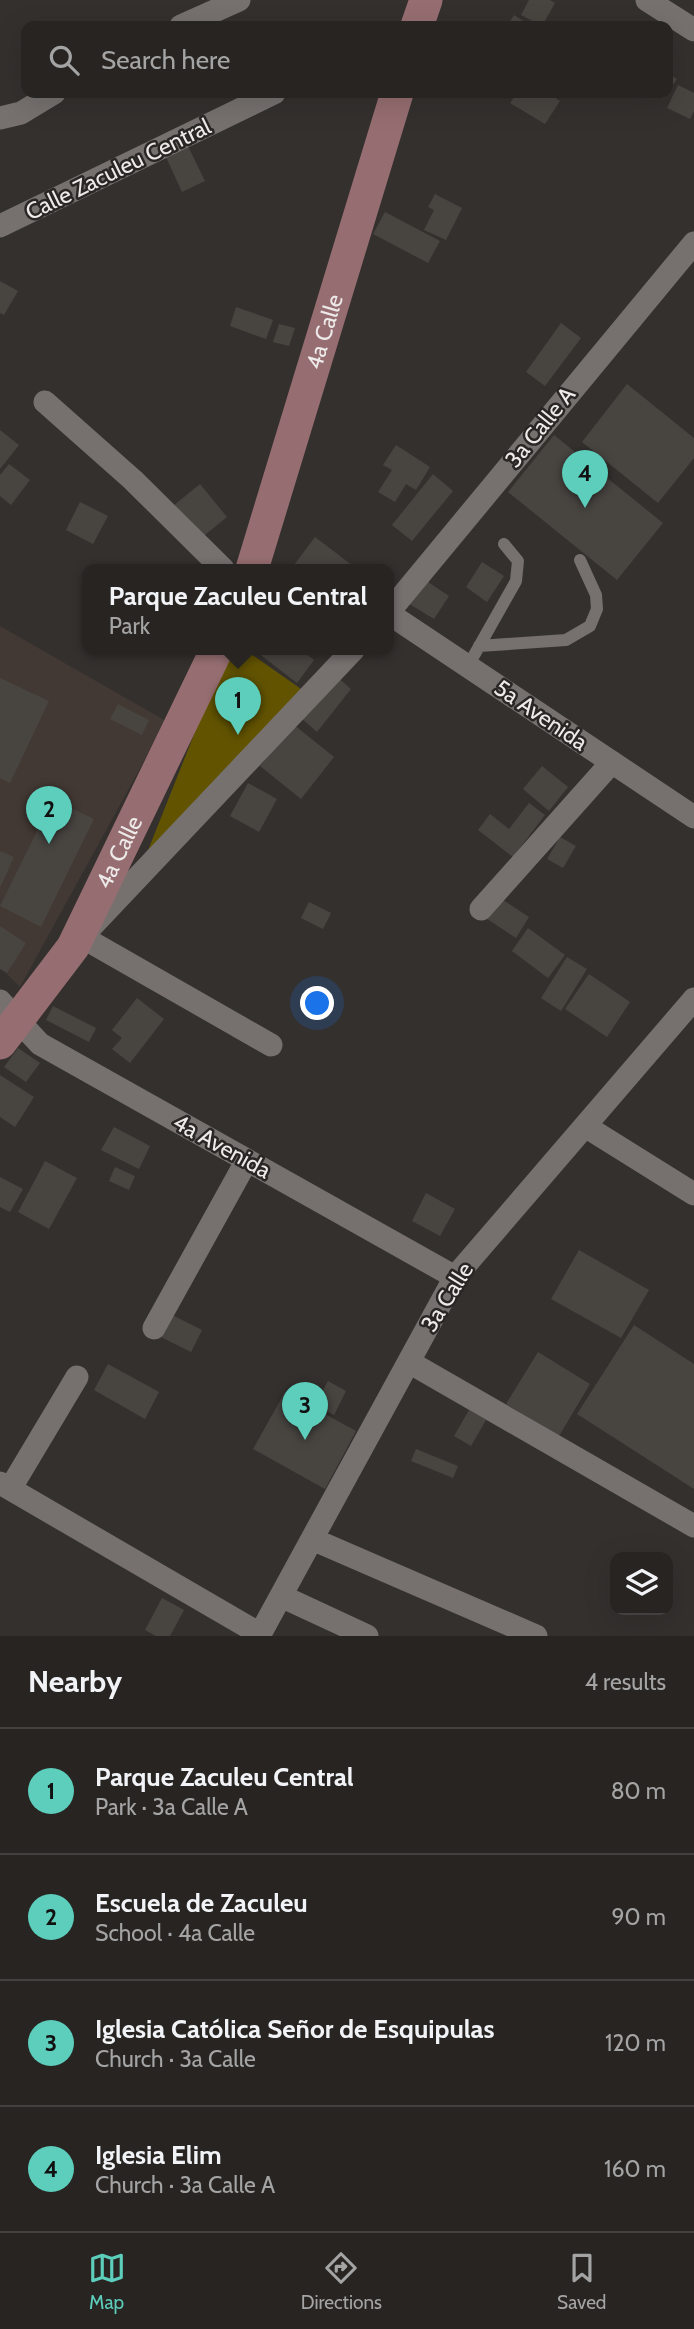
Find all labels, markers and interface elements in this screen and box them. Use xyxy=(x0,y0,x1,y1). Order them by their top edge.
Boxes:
search box xyxy=(21,21,673,98)
icon: search xyxy=(45,41,83,79)
text: Search here xyxy=(101,44,230,76)
street label: Calle Zaculeu Central xyxy=(21,112,216,226)
street label: 4a Calle xyxy=(300,291,349,373)
street label: 3a Calle A xyxy=(499,381,581,473)
pin: 4 xyxy=(562,450,608,508)
popup xyxy=(82,564,394,655)
text: Parque Zaculeu Central xyxy=(109,580,367,612)
text: Park xyxy=(109,612,150,640)
street label: 5a Avenida xyxy=(489,674,593,756)
pin: 1 xyxy=(215,677,261,735)
pin: 2 xyxy=(26,786,72,844)
street label: 4a Calle xyxy=(89,811,148,893)
your location xyxy=(300,986,334,1020)
street label: 4a Avenida xyxy=(168,1108,276,1184)
street label: 3a Calle xyxy=(415,1257,479,1337)
pin: 3 xyxy=(282,1382,328,1440)
map controls xyxy=(610,1552,673,1615)
button: layers xyxy=(610,1552,673,1615)
text: Nearby xyxy=(28,1663,122,1700)
text: 4 results xyxy=(585,1668,666,1696)
text: Parque Zaculeu Central xyxy=(95,1761,354,1793)
text: 1 xyxy=(47,1777,55,1805)
text: 80 m xyxy=(611,1777,666,1805)
text: Park · 3a Calle A xyxy=(95,1793,248,1821)
text: Escuela de Zaculeu xyxy=(95,1887,308,1919)
text: 2 xyxy=(45,1903,57,1931)
text: 90 m xyxy=(612,1903,666,1931)
text: School · 4a Calle xyxy=(95,1919,255,1947)
text: Iglesia Católica Señor de Esquipulas xyxy=(95,2013,495,2045)
text: 3 xyxy=(45,2029,57,2057)
text: 120 m xyxy=(605,2029,666,2057)
text: Church · 3a Calle xyxy=(95,2045,256,2073)
text: Iglesia Elim xyxy=(95,2139,222,2171)
text: 4 xyxy=(44,2155,58,2183)
text: 160 m xyxy=(604,2155,666,2183)
text: Church · 3a Calle A xyxy=(95,2171,275,2199)
tab: Map xyxy=(88,2249,126,2314)
tab: Directions xyxy=(301,2249,382,2314)
tab: Saved xyxy=(557,2249,606,2314)

